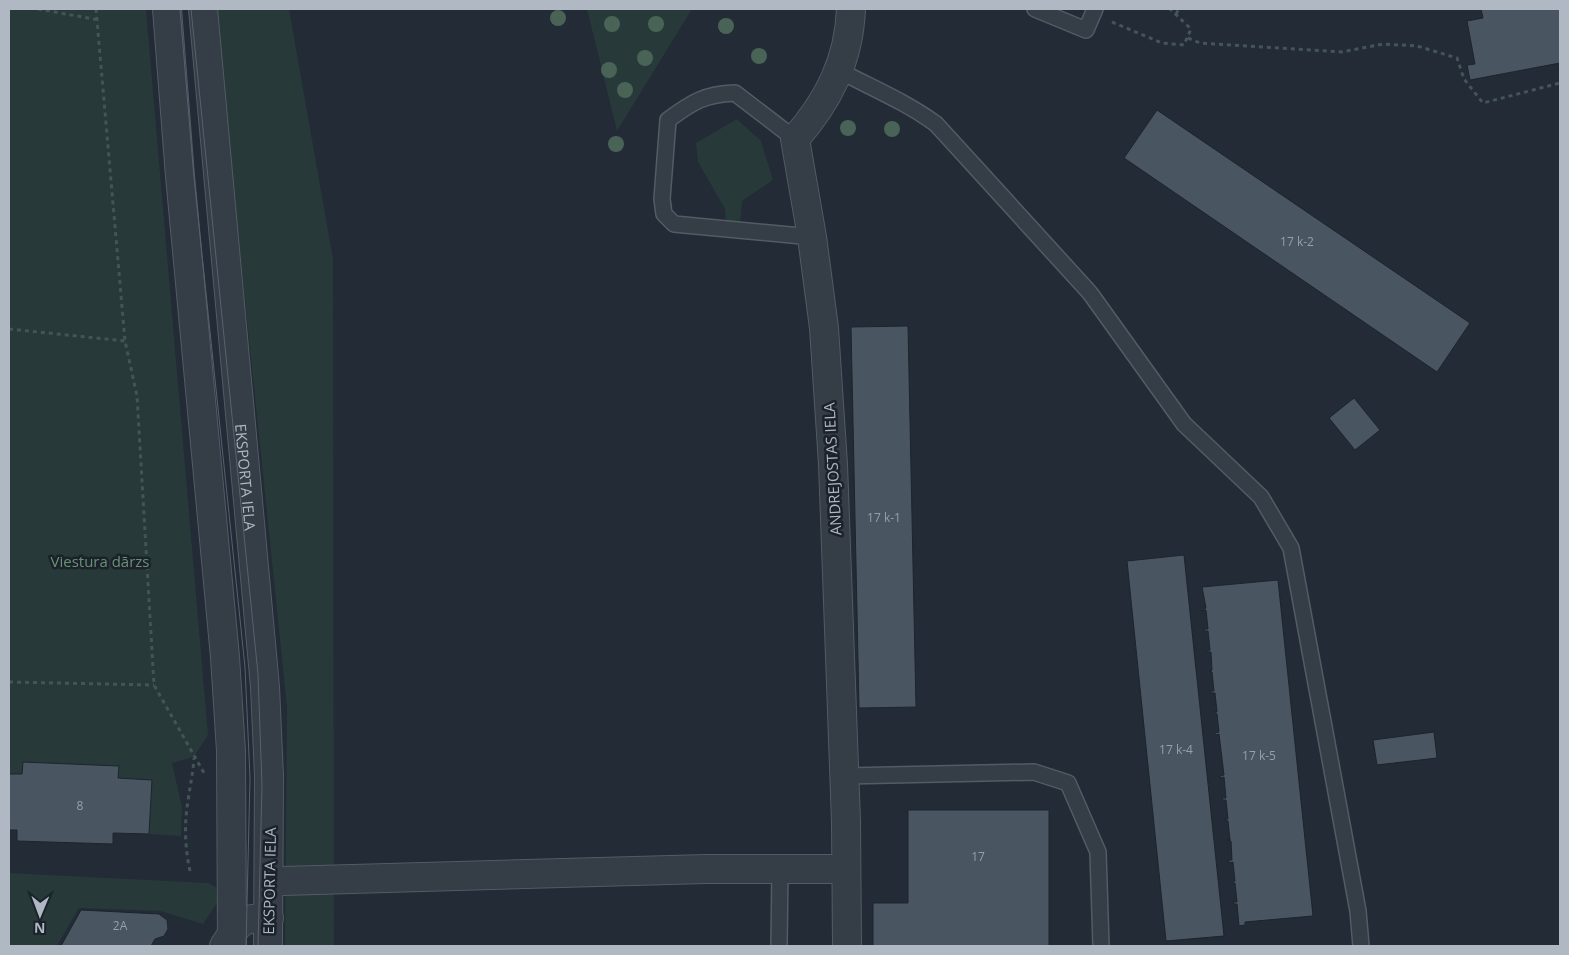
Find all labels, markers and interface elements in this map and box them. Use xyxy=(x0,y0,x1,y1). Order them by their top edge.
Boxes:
house number: 17 k-2 xyxy=(1280,233,1314,250)
street label: ANDREJOSTAS IELA xyxy=(819,402,845,536)
street label: EKSPORTA IELA xyxy=(231,423,261,532)
house number: 17 k-1 xyxy=(867,509,901,526)
park label: Viestura dārzs xyxy=(50,551,150,571)
house number: 17 k-4 xyxy=(1159,741,1193,758)
house number: 17 k-5 xyxy=(1242,747,1276,764)
house number: 8 xyxy=(77,797,84,814)
street label: EKSPORTA IELA xyxy=(258,827,280,935)
house number: 17 xyxy=(971,848,985,865)
north arrow xyxy=(15,890,65,940)
house number: 2A xyxy=(113,917,128,934)
text: N xyxy=(34,919,46,938)

